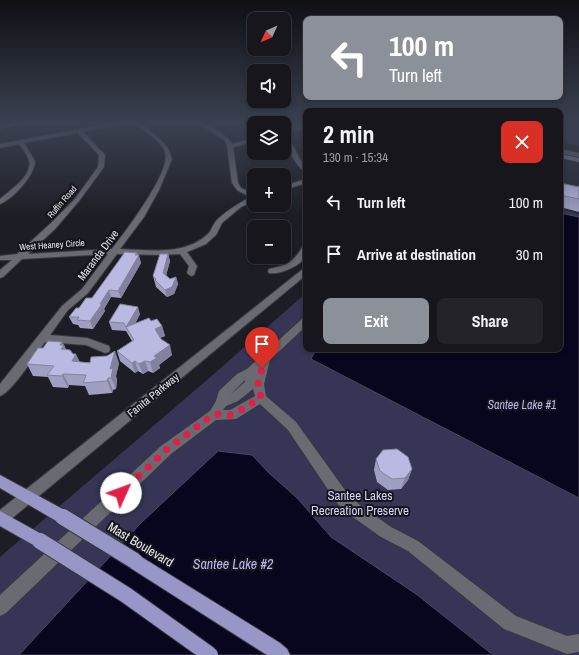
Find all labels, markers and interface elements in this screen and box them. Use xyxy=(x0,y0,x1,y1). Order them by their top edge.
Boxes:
north arrow xyxy=(247,12,291,56)
map controls xyxy=(247,12,291,264)
text: 100 m xyxy=(389,27,454,65)
icon: left xyxy=(323,32,375,84)
text: Turn left xyxy=(389,63,442,88)
button: sound xyxy=(247,64,291,108)
button: layers xyxy=(247,116,291,160)
text: 2 min xyxy=(323,118,374,150)
button: close xyxy=(501,121,543,163)
text: 130 m · 15:34 xyxy=(323,149,388,166)
button: + xyxy=(247,168,291,212)
street label: Ruffin Road xyxy=(45,183,79,221)
icon: left xyxy=(323,191,345,213)
text: Turn left xyxy=(357,192,405,213)
text: 100 m xyxy=(509,192,543,213)
button: − xyxy=(247,220,291,264)
street label: Maranda Drive xyxy=(74,227,122,283)
street label: West Heaney Circle xyxy=(19,237,85,253)
icon: arrive xyxy=(323,243,345,265)
text: Arrive at destination xyxy=(357,244,476,265)
text: 30 m xyxy=(516,244,543,265)
button: Exit xyxy=(323,298,429,344)
button: Share xyxy=(437,298,543,344)
pin xyxy=(245,327,279,368)
icon: arrive xyxy=(251,333,273,355)
street label: Fanita Parkway xyxy=(124,370,182,420)
water label: Santee Lake #1 xyxy=(488,397,556,413)
position arrow xyxy=(100,472,142,514)
park label: Santee Lakes Recreation Preserve xyxy=(311,487,409,519)
street label: Mast Boulevard xyxy=(105,518,177,571)
water label: Santee Lake #2 xyxy=(193,555,274,573)

